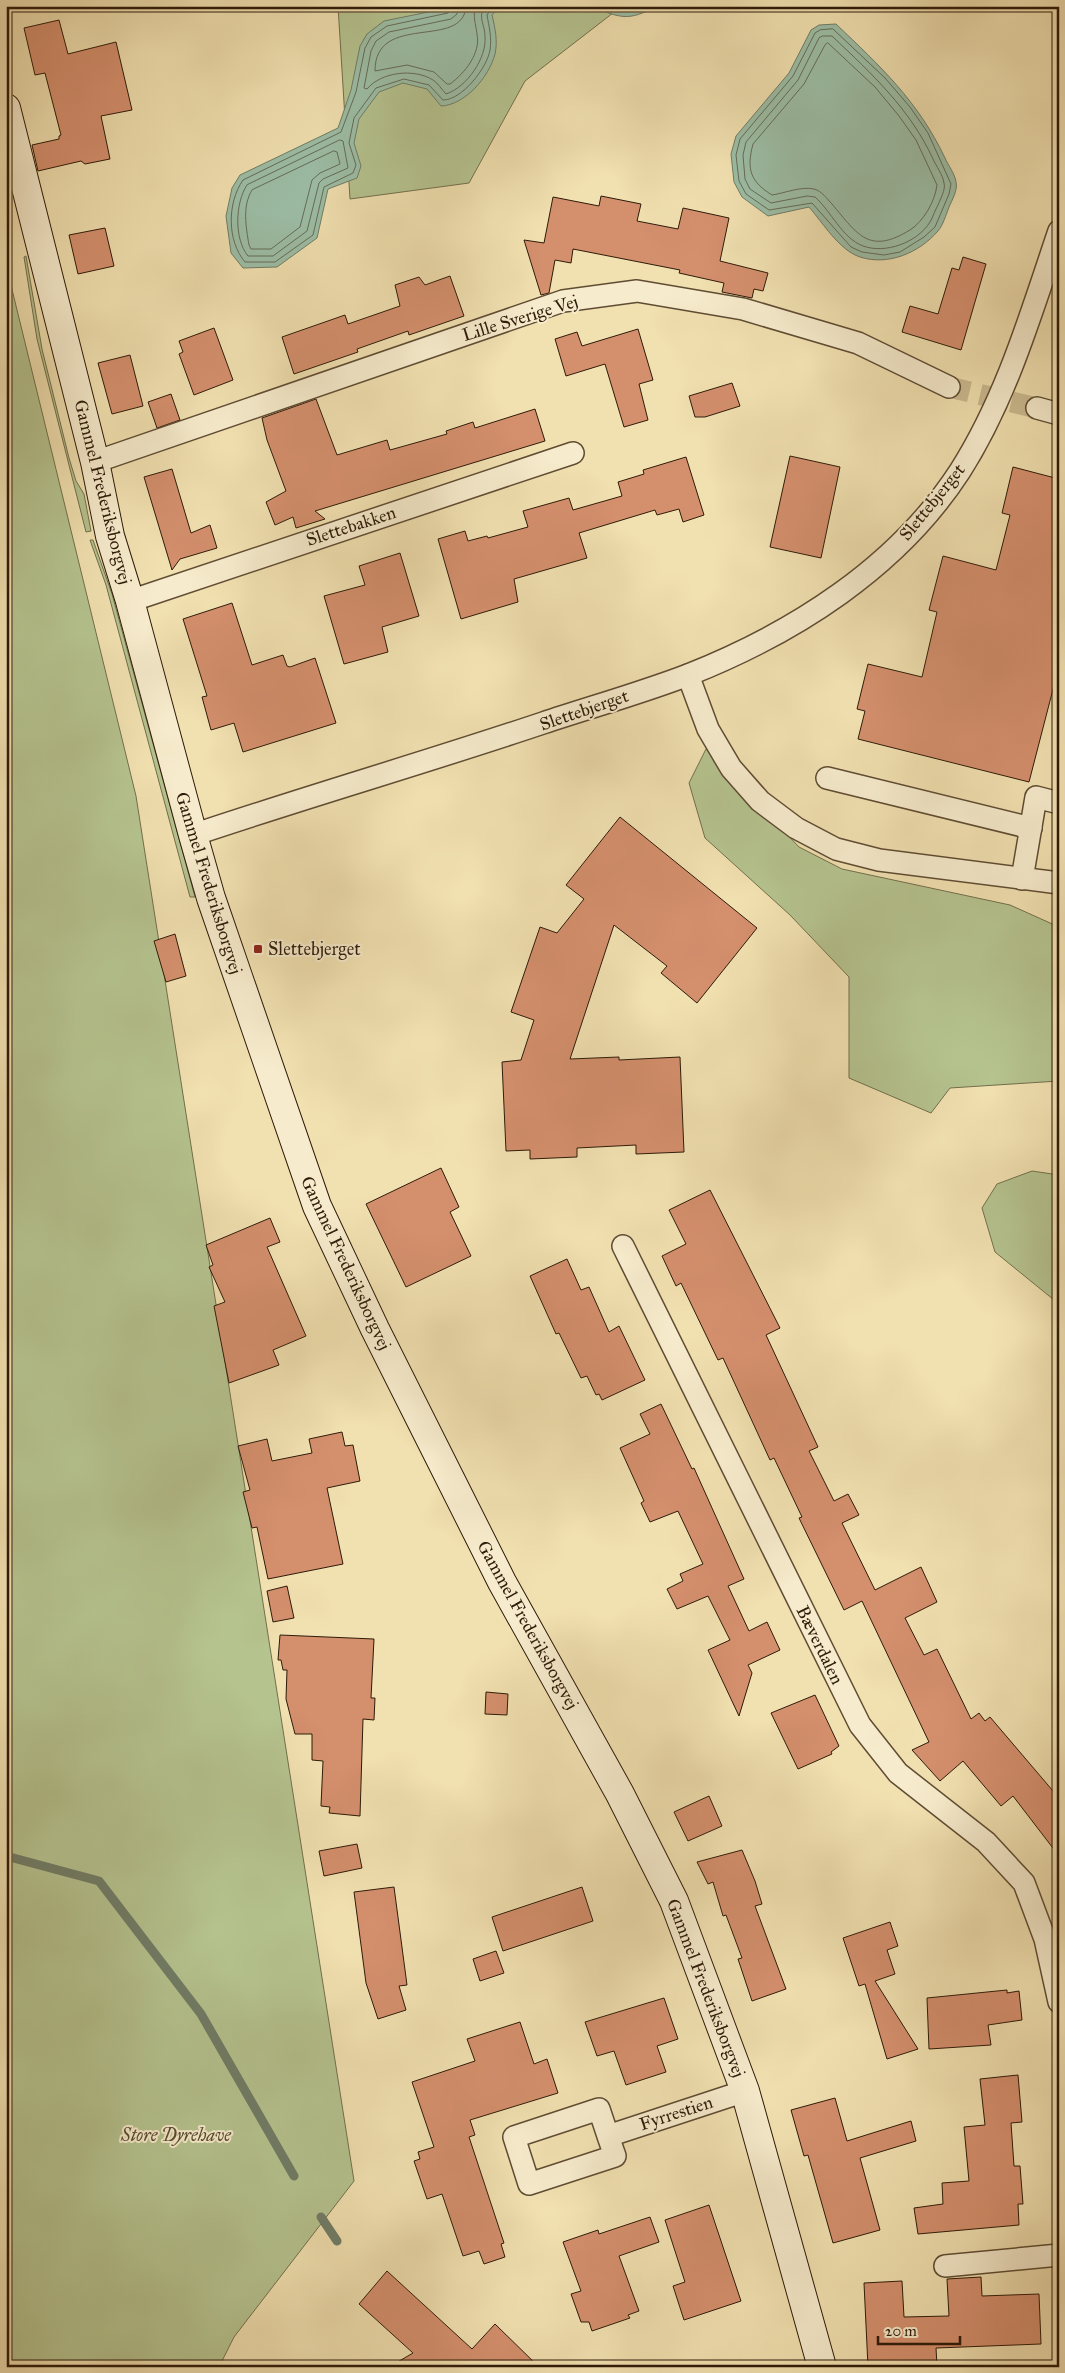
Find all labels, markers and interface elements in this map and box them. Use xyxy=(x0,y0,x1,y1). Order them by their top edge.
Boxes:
street label: Lille Sverige Vej xyxy=(459,290,581,347)
street label: Gammel Frederiksborgvej xyxy=(68,397,137,587)
street label: Slettebjerget xyxy=(894,459,971,546)
street label: Slettebakken xyxy=(303,501,399,551)
street label: Slettebjerget xyxy=(537,684,632,736)
street label: Gammel Frederiksborgvej xyxy=(170,789,247,977)
place label: Slettebjerget xyxy=(268,938,361,961)
marker: Slettebjerget xyxy=(252,943,264,955)
street label: Gammel Frederiksborgvej xyxy=(295,1172,396,1354)
street label: Gammel Frederiksborgvej xyxy=(472,1537,584,1714)
street label: Bæverdalen xyxy=(792,1602,849,1688)
street label: Gammel Frederiksborgvej xyxy=(661,1896,750,2081)
street label: Fyrrestien xyxy=(636,2091,716,2135)
park label: Store Dyrehave xyxy=(120,2124,232,2146)
scale bar xyxy=(878,2313,960,2345)
text: 20 m xyxy=(885,2322,917,2340)

